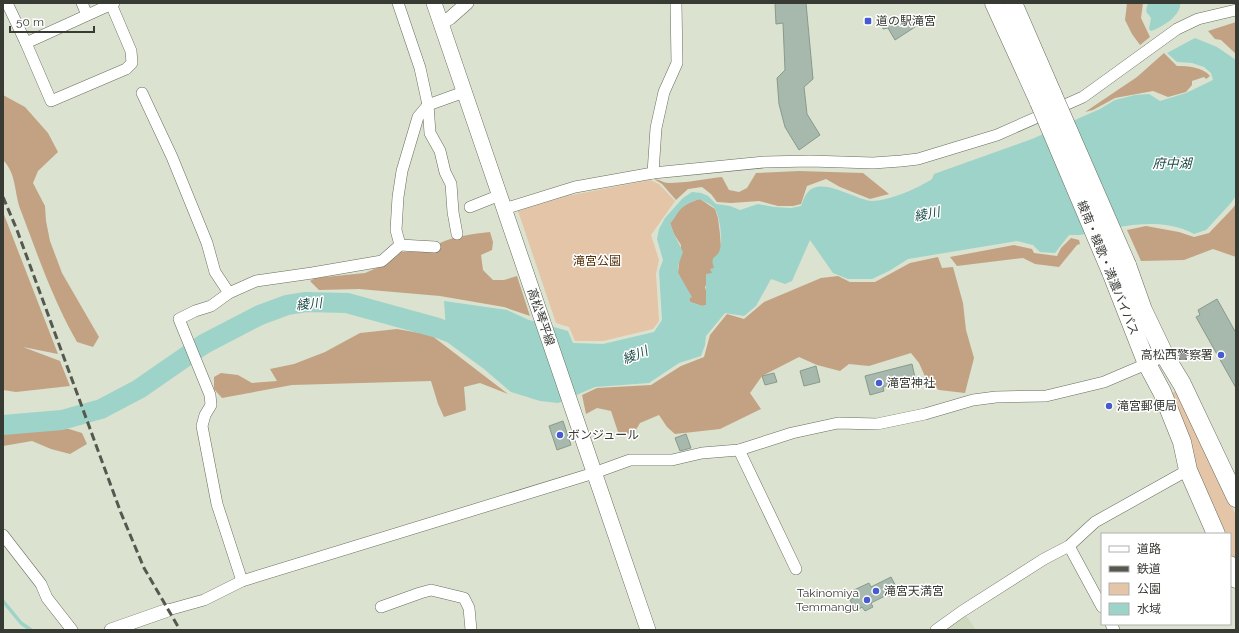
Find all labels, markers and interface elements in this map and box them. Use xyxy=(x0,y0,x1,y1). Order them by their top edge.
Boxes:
scale bar xyxy=(10,8,94,34)
place label: 道の駅滝宮 xyxy=(876,14,936,28)
text: 50 m xyxy=(16,15,44,29)
marker: 道の駅滝宮 xyxy=(863,16,873,26)
water label: 府中湖 xyxy=(1152,156,1193,171)
street label: 綾南・綾歌・満濃バイパス xyxy=(1075,199,1141,337)
water label: 綾川 xyxy=(913,204,943,224)
park label: 滝宮公園 xyxy=(573,254,621,268)
street label: 高松琴平線 xyxy=(525,286,557,348)
water label: 綾川 xyxy=(295,295,325,313)
water label: 綾川 xyxy=(620,342,652,367)
place label: 高松西警察署 xyxy=(1141,348,1213,362)
marker: 高松西警察署 xyxy=(1216,350,1226,360)
place label: 滝宮神社 xyxy=(887,376,935,390)
marker: 滝宮神社 xyxy=(874,378,884,388)
place label: 滝宮郵便局 xyxy=(1117,399,1177,413)
marker: 滝宮郵便局 xyxy=(1104,401,1114,411)
place label: ボンジュール xyxy=(568,428,639,442)
marker: ボンジュール xyxy=(555,430,565,440)
legend xyxy=(1101,533,1231,625)
text: 道路 xyxy=(1137,542,1161,556)
text: 鉄道 xyxy=(1137,562,1161,576)
text: 公園 xyxy=(1137,582,1161,596)
place label: 滝宮天満宮 xyxy=(884,584,944,598)
place label: Takinomiya Temmangu xyxy=(796,586,859,614)
marker: 滝宮天満宮 xyxy=(871,586,881,596)
marker: Takinomiya Temmangu xyxy=(862,595,872,605)
text: 水域 xyxy=(1137,602,1161,616)

